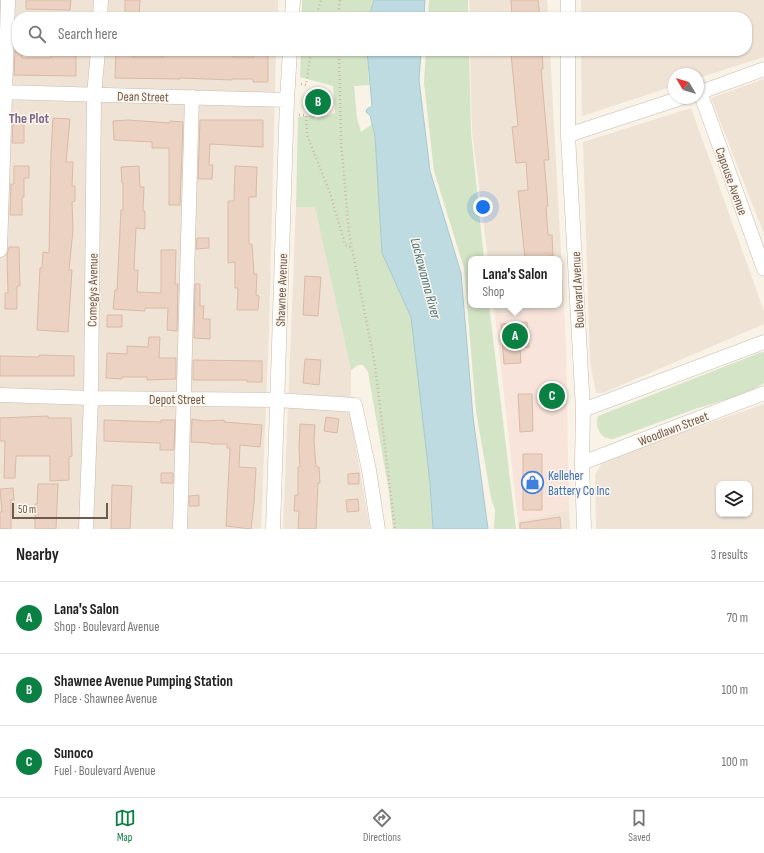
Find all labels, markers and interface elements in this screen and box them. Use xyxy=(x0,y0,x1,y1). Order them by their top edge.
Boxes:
search box xyxy=(12,12,752,56)
icon: search xyxy=(26,23,48,45)
text: Search here xyxy=(58,25,118,44)
north arrow xyxy=(668,68,704,104)
pin: B xyxy=(305,87,331,117)
street label: Dean Street xyxy=(117,89,169,105)
district label: The Plot xyxy=(9,110,50,127)
street label: Capouse Avenue xyxy=(711,145,751,217)
your location xyxy=(473,197,493,217)
water label: Lackawanna River xyxy=(407,236,445,322)
street label: Boulevard Avenue xyxy=(568,251,588,329)
street label: Comegys Avenue xyxy=(84,253,102,327)
street label: Shawnee Avenue xyxy=(273,253,291,327)
popup xyxy=(468,256,562,308)
text: Lana's Salon xyxy=(483,265,547,284)
text: Shop xyxy=(483,284,504,300)
pin: A xyxy=(502,321,528,351)
pin: C xyxy=(539,381,565,411)
street label: Depot Street xyxy=(149,392,205,408)
street label: Woodlawn Street xyxy=(636,408,711,450)
place label: Kelleher Battery Co Inc xyxy=(548,468,610,499)
shop icon: Kelleher Battery Co Inc xyxy=(519,469,545,495)
map controls xyxy=(716,481,752,517)
button: layers xyxy=(716,481,752,517)
scale bar xyxy=(12,501,108,520)
text: 50 m xyxy=(18,503,36,516)
text: Nearby xyxy=(16,545,59,565)
text: 3 results xyxy=(711,547,748,563)
text: Lana's Salon xyxy=(54,600,119,619)
text: A xyxy=(26,610,32,626)
text: 70 m xyxy=(727,610,748,626)
text: Shop · Boulevard Avenue xyxy=(54,619,159,635)
text: Shawnee Avenue Pumping Station xyxy=(54,672,233,691)
text: B xyxy=(26,682,32,698)
text: 100 m xyxy=(721,682,748,698)
text: Place · Shawnee Avenue xyxy=(54,691,157,707)
text: Sunoco xyxy=(54,744,93,763)
text: C xyxy=(26,754,32,770)
text: 100 m xyxy=(721,754,748,770)
text: Fuel · Boulevard Avenue xyxy=(54,763,156,779)
tab: Map xyxy=(114,807,136,844)
tab: Directions xyxy=(363,807,401,844)
tab: Saved xyxy=(628,807,650,844)

